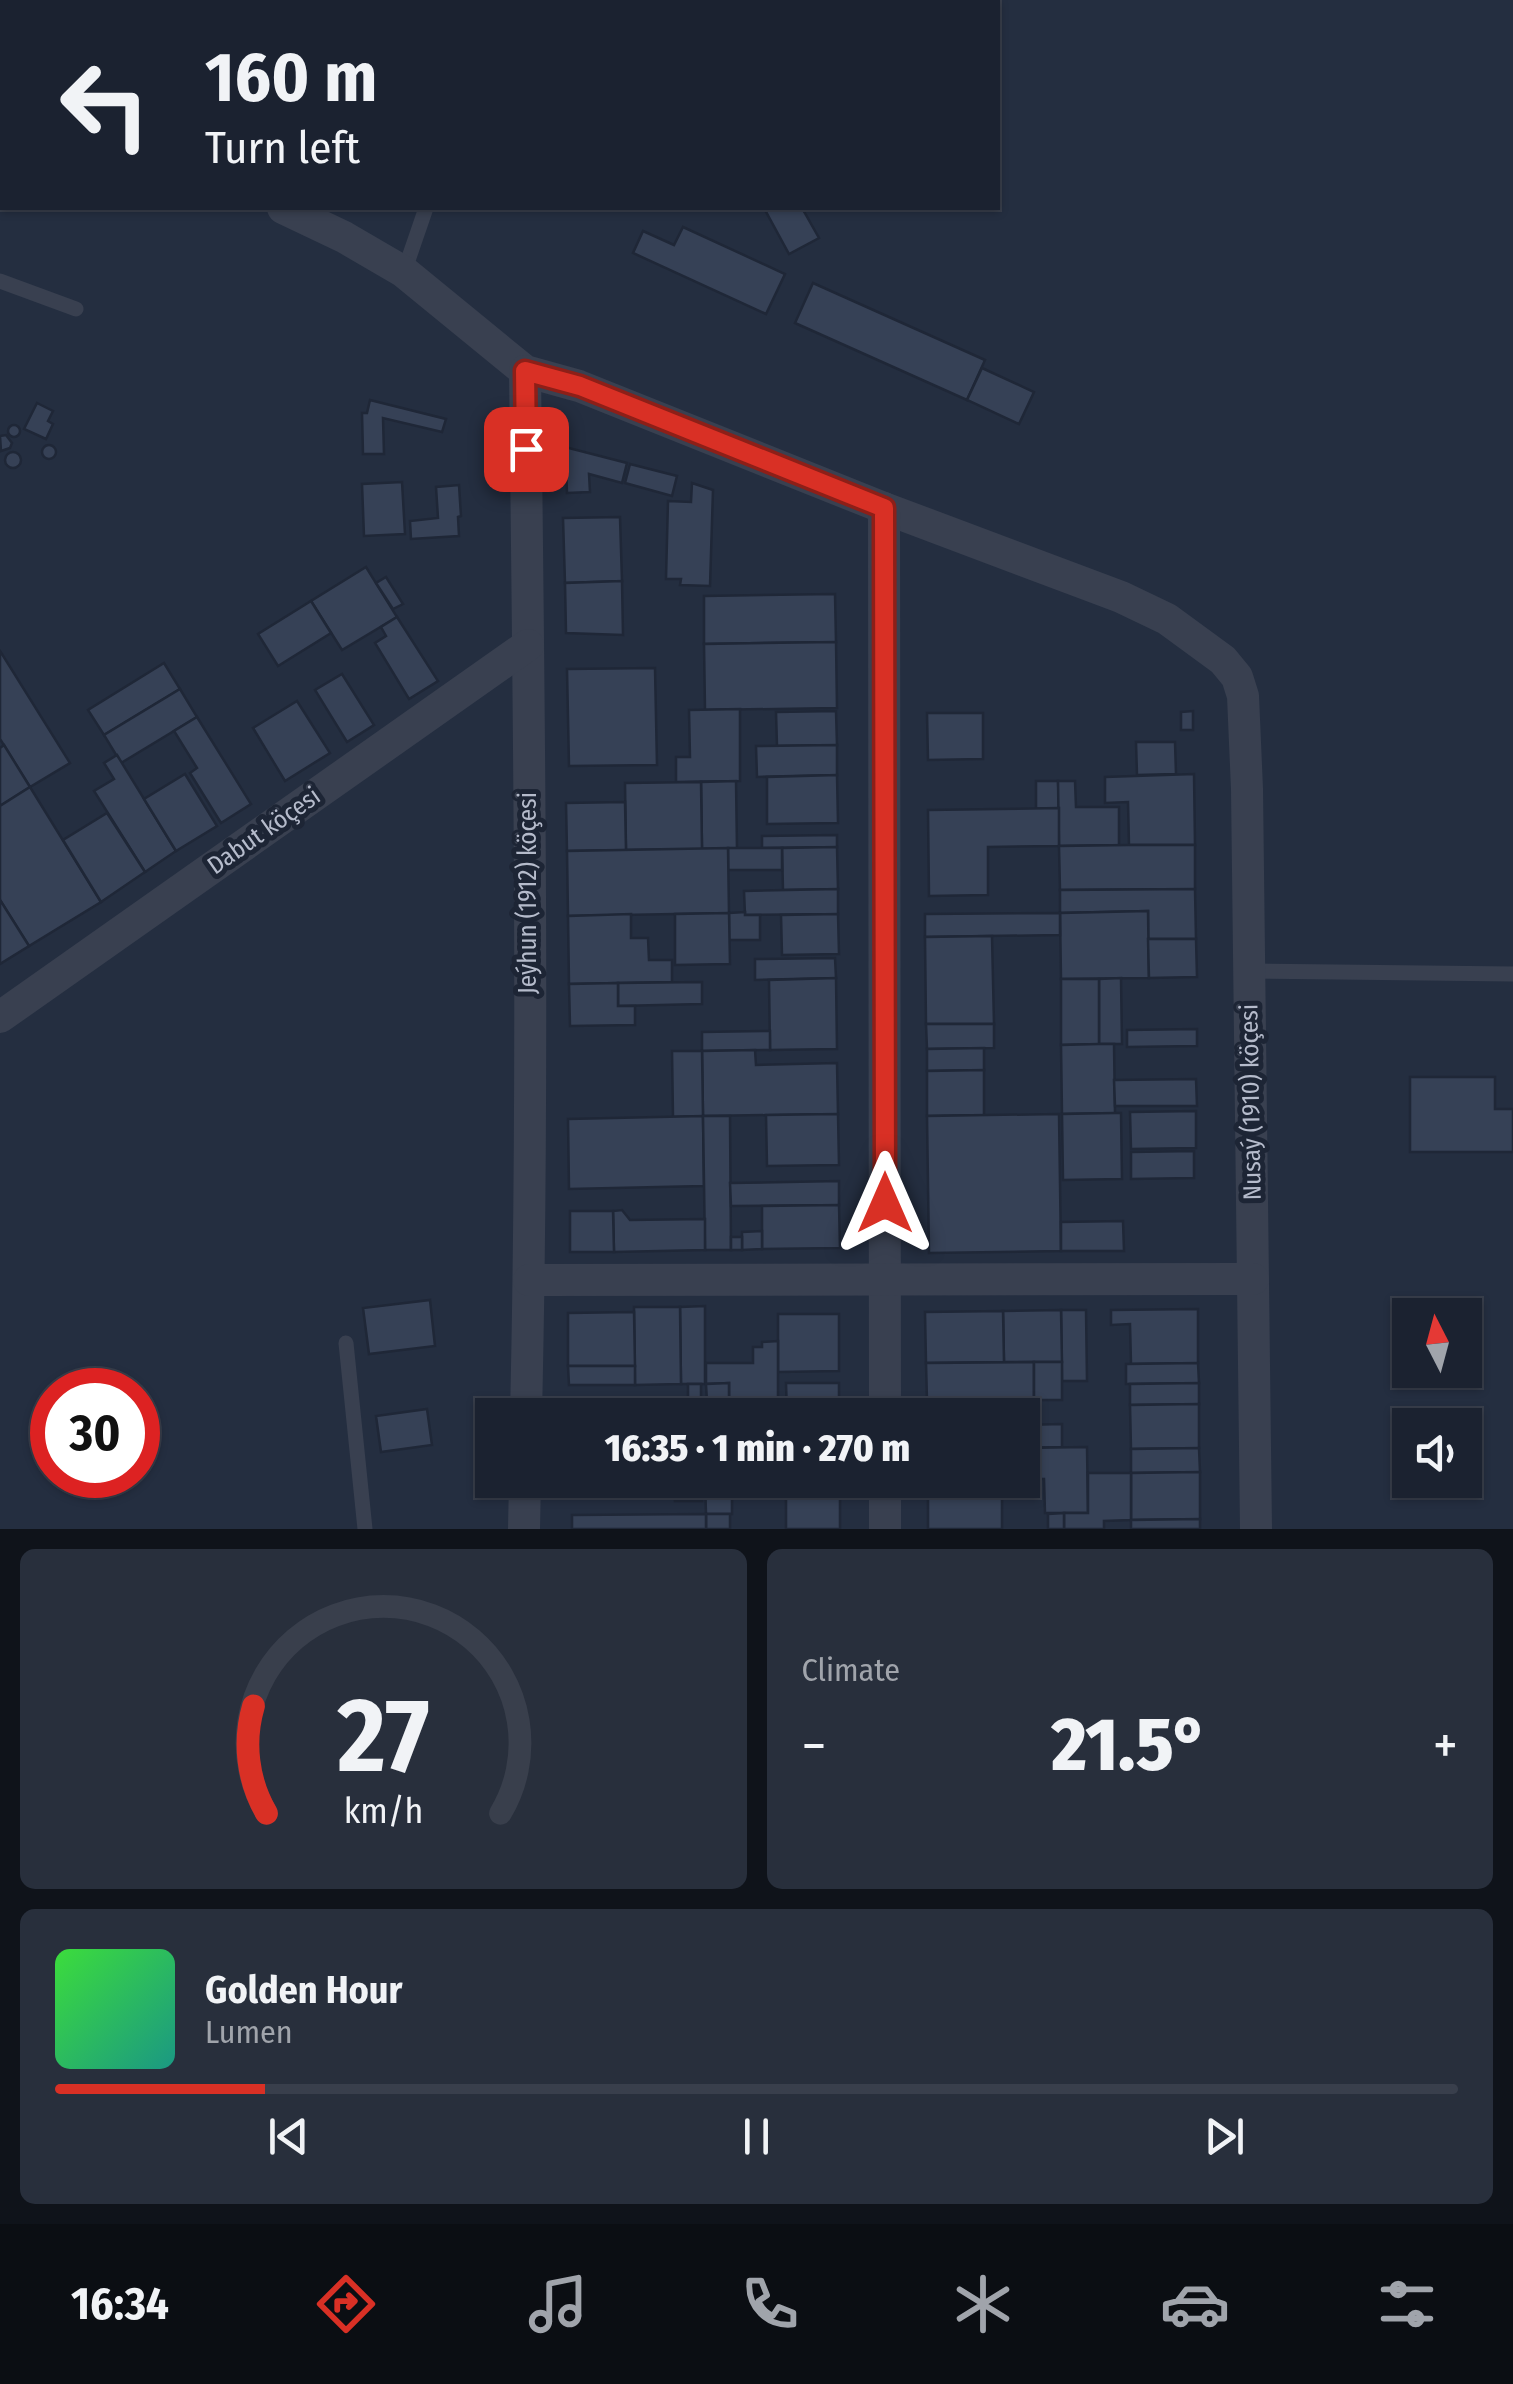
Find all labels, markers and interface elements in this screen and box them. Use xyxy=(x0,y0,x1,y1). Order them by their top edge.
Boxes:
text: 160 m xyxy=(205,36,377,120)
icon: left xyxy=(40,40,170,170)
text: Turn left xyxy=(205,121,360,175)
pin xyxy=(484,407,569,492)
icon: arrive xyxy=(499,422,554,477)
street label: Dabut köçesi xyxy=(202,781,326,881)
street label: Jeýhun (1912) köçesi xyxy=(513,792,543,994)
street label: Nusaý (1910) köçesi xyxy=(1234,1004,1268,1200)
position arrow xyxy=(833,1151,937,1255)
north arrow xyxy=(1392,1298,1482,1388)
map controls xyxy=(1392,1298,1482,1498)
speed limit sign: 30 xyxy=(30,1368,160,1498)
button: sound xyxy=(1392,1408,1482,1498)
text: 16:35 · 1 min · 270 m xyxy=(605,1425,910,1471)
text: Climate xyxy=(802,1651,900,1689)
text: 27 xyxy=(336,1674,429,1799)
text: 21.5° xyxy=(1051,1700,1208,1790)
text: − xyxy=(802,1713,826,1779)
text: + xyxy=(1433,1713,1458,1779)
text: km/h xyxy=(343,1790,423,1832)
text: Golden Hour xyxy=(205,1967,403,2013)
text: Lumen xyxy=(205,2013,293,2051)
icon: previous xyxy=(261,2109,316,2164)
icon: pause xyxy=(729,2109,784,2164)
icon: next xyxy=(1197,2109,1252,2164)
icon: directions xyxy=(311,2269,381,2339)
icon: music xyxy=(523,2269,593,2339)
icon: phone xyxy=(735,2269,805,2339)
icon: climate xyxy=(948,2269,1018,2339)
icon: car xyxy=(1160,2269,1230,2339)
icon: filters xyxy=(1372,2269,1442,2339)
text: 16:34 xyxy=(71,2277,169,2331)

